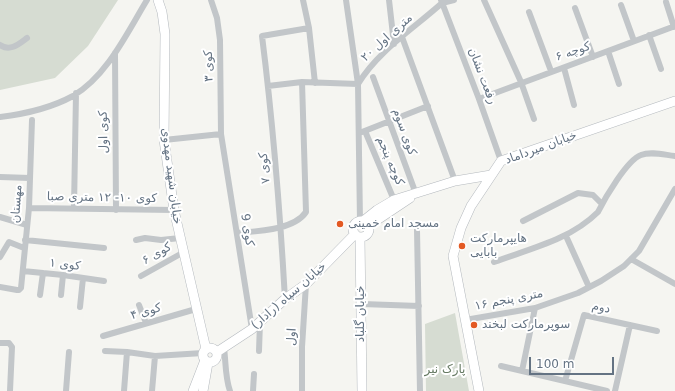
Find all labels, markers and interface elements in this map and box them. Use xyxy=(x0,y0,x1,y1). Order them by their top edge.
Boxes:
street label: ۲۰ متری اول xyxy=(358,11,416,65)
street label: کوچه ۶ xyxy=(554,39,592,65)
street label: رفعت نشان xyxy=(465,46,499,106)
street label: کوی ۳ xyxy=(202,50,216,82)
street label: کوی سوم xyxy=(389,107,419,157)
street label: کوی اول xyxy=(96,110,112,154)
street label: خیابان شهید مهدوی xyxy=(158,127,184,225)
street label: خیابان میرداماد xyxy=(503,128,579,168)
street label: کوچه پنجم xyxy=(373,134,407,188)
street label: کوی ۷ xyxy=(256,152,274,184)
street label: مهستان xyxy=(8,184,26,224)
street label: کوی ۱۰- ۱۲ متری صبا xyxy=(47,190,157,206)
street label: کوی 9 xyxy=(237,213,257,247)
place label: مسجد امام خمینی xyxy=(348,217,439,231)
marker: مسجد امام خمینی xyxy=(335,219,345,229)
place label: هایپرمارکت بابایی xyxy=(470,232,527,260)
street label: کوی ۶ xyxy=(140,240,174,268)
marker: هایپرمارکت بابایی xyxy=(457,241,467,251)
street label: کوی ۱ xyxy=(48,256,82,274)
street label: خیابان سپاه (رادار) xyxy=(249,259,329,333)
street label: خیابان گلباد xyxy=(354,286,368,342)
street label: ۱۶ متری پنجم xyxy=(474,286,544,314)
street label: دوم xyxy=(591,299,611,317)
street label: کوی ۴ xyxy=(129,301,163,323)
place label: سوپرمارکت لبخند xyxy=(482,318,570,332)
marker: سوپرمارکت لبخند xyxy=(469,320,479,330)
street label: اول xyxy=(284,328,300,346)
scale bar xyxy=(531,349,616,375)
text: 100 m xyxy=(536,357,574,371)
park label: پارک نیر xyxy=(425,363,465,377)

